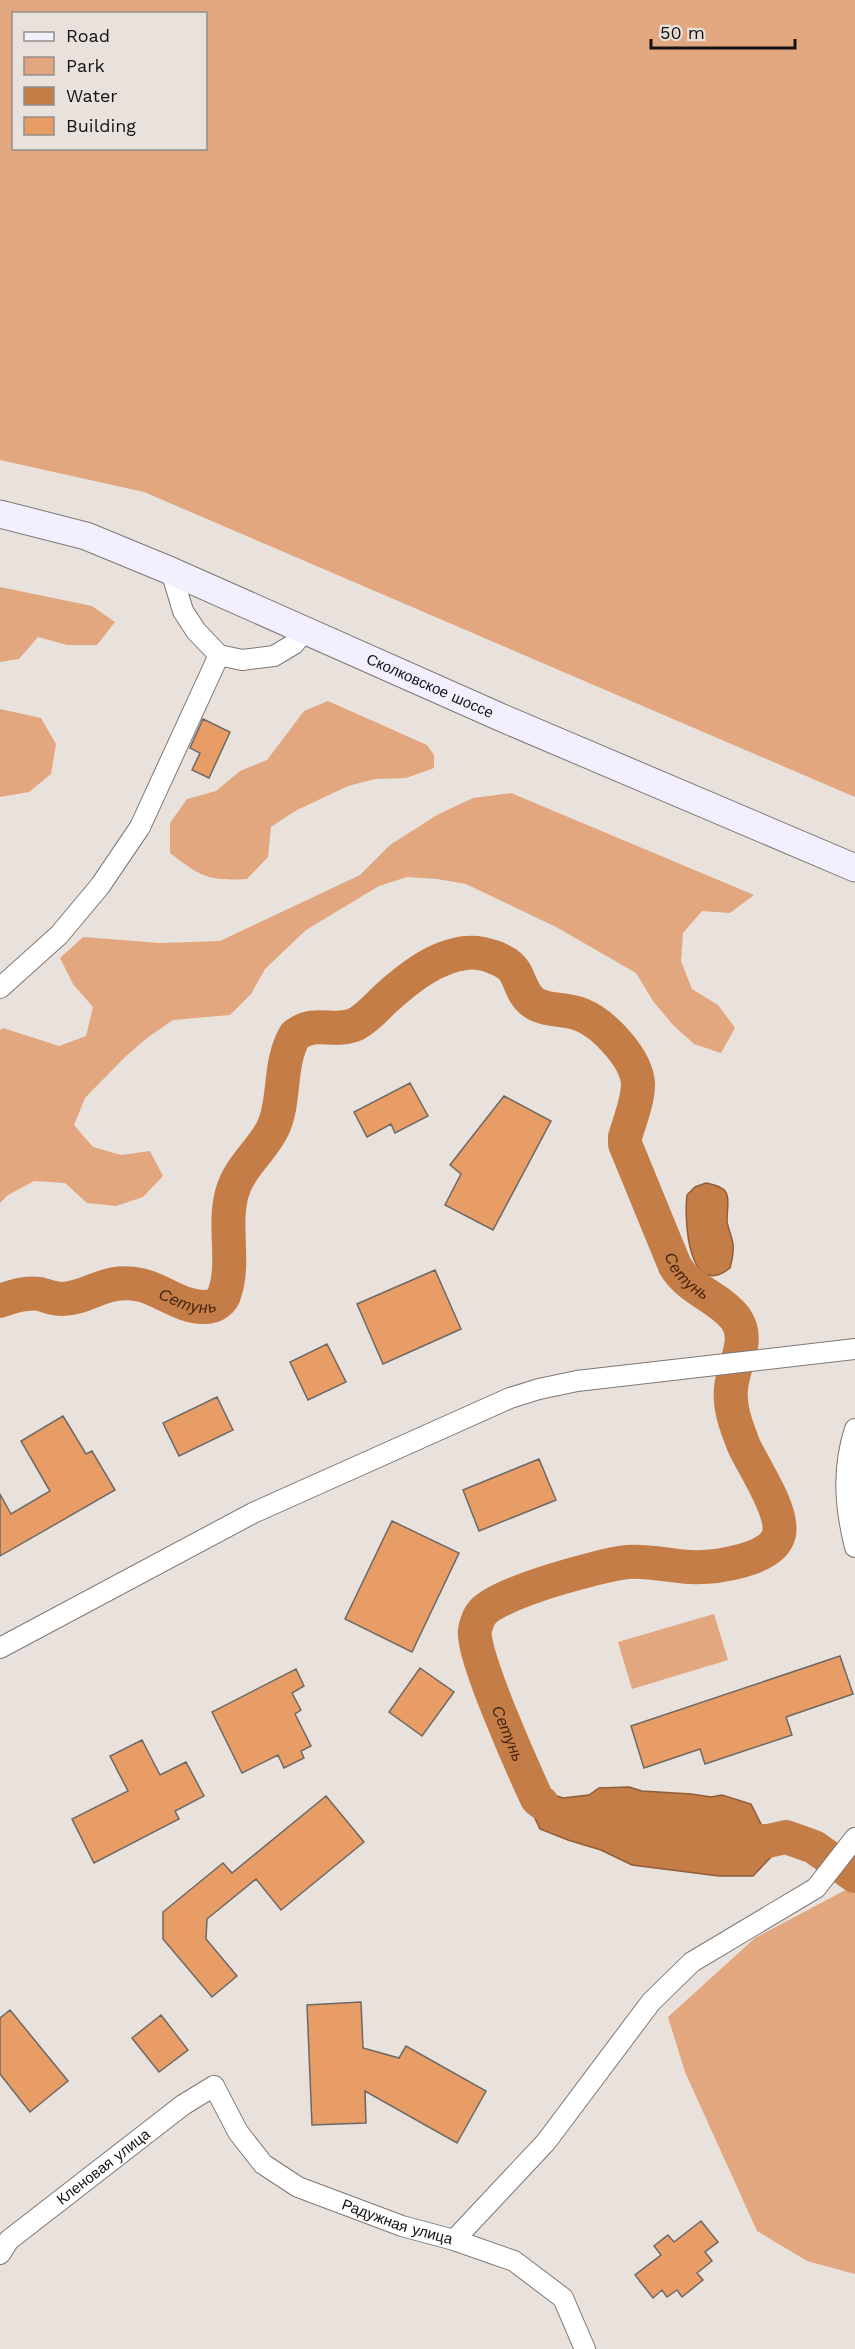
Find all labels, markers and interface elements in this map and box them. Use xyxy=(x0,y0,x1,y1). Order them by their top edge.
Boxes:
legend xyxy=(12,12,207,150)
scale bar xyxy=(651,12,795,50)
text: 50 m xyxy=(660,22,705,43)
text: Road xyxy=(66,25,110,46)
text: Park xyxy=(66,55,105,76)
text: Water xyxy=(66,85,118,106)
text: Building xyxy=(66,115,136,136)
street label: Сколковское шоссе xyxy=(364,650,496,722)
water label: Сетунь xyxy=(661,1249,713,1303)
water label: Сетунь xyxy=(156,1284,218,1317)
water label: Сетунь xyxy=(488,1703,528,1764)
street label: Кленовая улица xyxy=(53,2125,154,2209)
street label: Радужная улица xyxy=(339,2195,455,2248)

